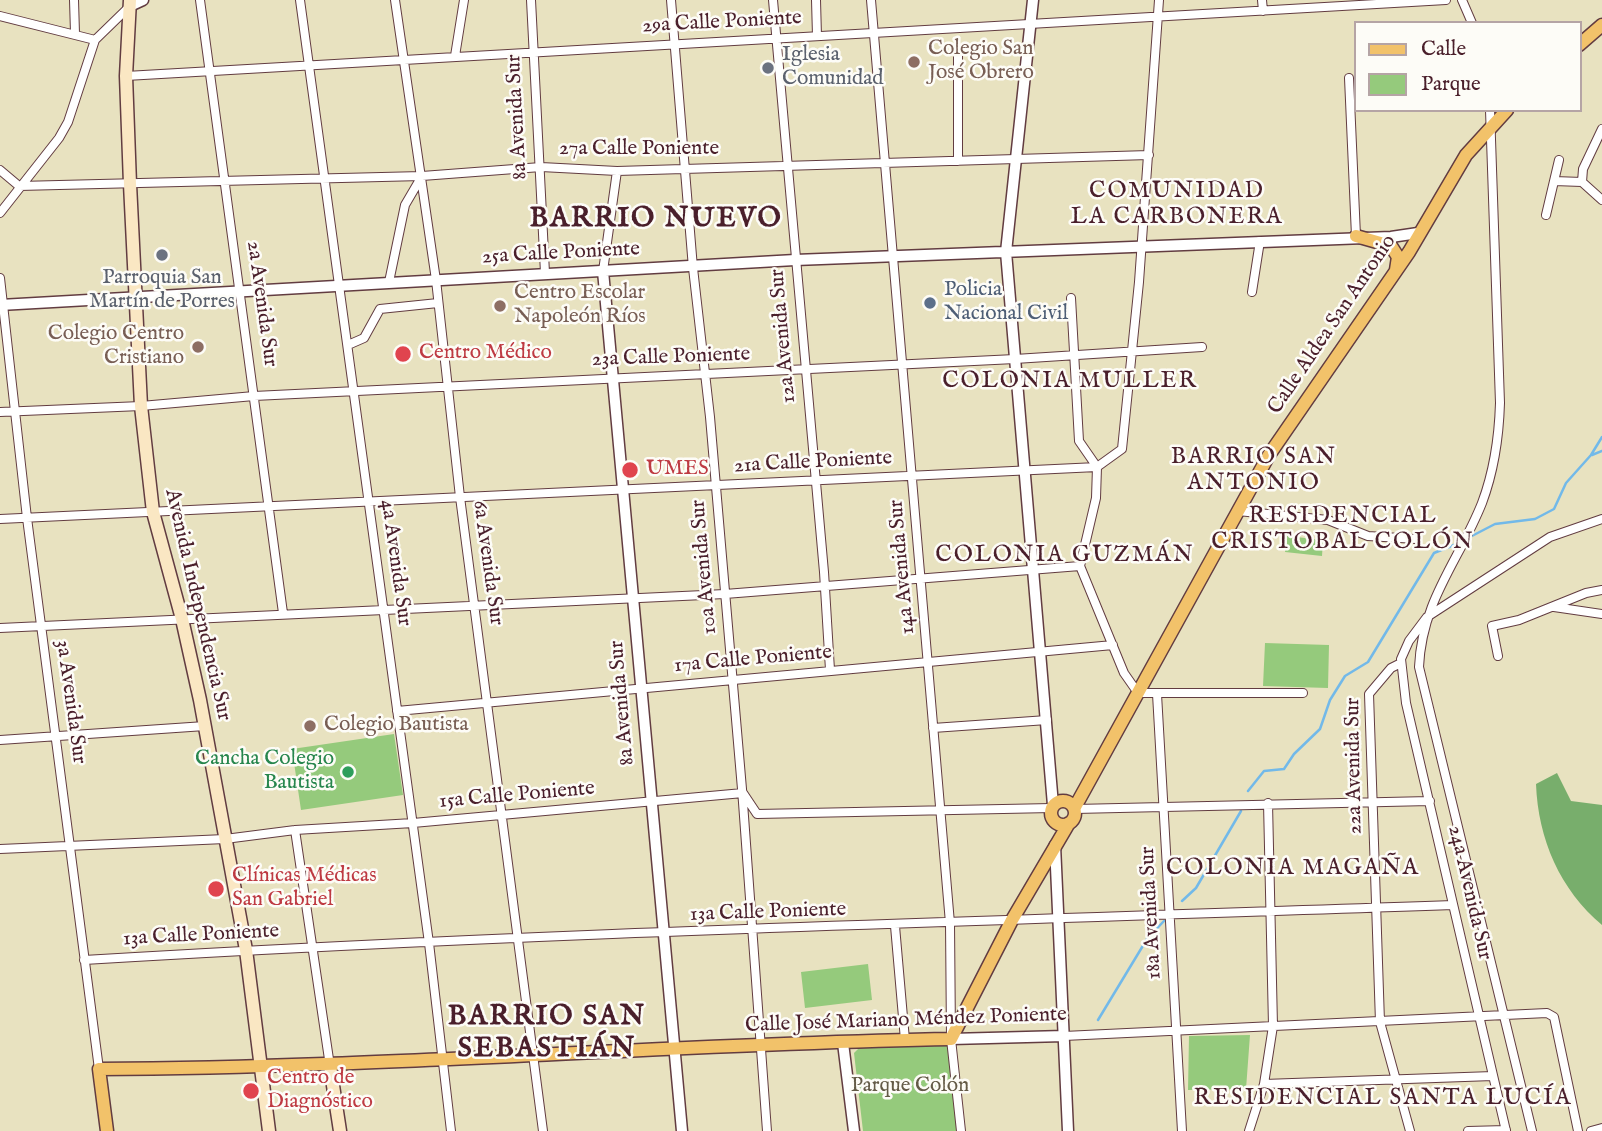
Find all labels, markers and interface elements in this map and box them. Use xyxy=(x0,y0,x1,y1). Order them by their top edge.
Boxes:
street label: 29a Calle Poniente xyxy=(642,6,802,40)
legend xyxy=(1354,21,1581,112)
text: Calle xyxy=(1421,36,1466,63)
place label: Colegio San José Obrero xyxy=(928,37,1034,87)
place label: Iglesia Comunidad xyxy=(782,43,883,93)
street label: 8a Avenida Sur xyxy=(502,54,534,180)
marker: Colegio San José Obrero xyxy=(906,54,922,70)
marker: Iglesia Comunidad xyxy=(760,60,776,76)
text: Parque xyxy=(1421,71,1481,98)
street label: 27a Calle Poniente xyxy=(559,137,719,163)
district label: COMUNIDAD LA CARBONERA xyxy=(1072,178,1282,232)
district label: BARRIO NUEVO xyxy=(531,203,781,237)
street label: Calle Aldea San Antonio xyxy=(1263,230,1403,420)
street label: 25a Calle Poniente xyxy=(481,237,641,271)
street label: 2a Avenida Sur xyxy=(240,239,282,369)
marker: Parroquia San Martín de Porres xyxy=(154,247,170,263)
place label: Parroquia San Martín de Porres xyxy=(89,266,235,316)
street label: 12a Avenida Sur xyxy=(766,268,802,404)
place label: Policia Nacional Civil xyxy=(944,278,1068,328)
place label: Centro Escolar Napoleón Ríos xyxy=(514,281,646,331)
marker: Policia Nacional Civil xyxy=(922,295,938,311)
marker: Centro Escolar Napoleón Ríos xyxy=(492,298,508,314)
place label: Colegio Centro Cristiano xyxy=(48,322,184,372)
marker: Colegio Centro Cristiano xyxy=(190,339,206,355)
place label: Centro Médico xyxy=(419,341,552,367)
street label: 23a Calle Poniente xyxy=(591,343,751,373)
marker: Centro Médico xyxy=(393,344,413,364)
district label: COLONIA MULLER xyxy=(944,368,1196,396)
district label: BARRIO SAN ANTONIO xyxy=(1172,444,1336,498)
street label: 21a Calle Poniente xyxy=(733,446,893,480)
place label: UMES xyxy=(646,457,709,483)
marker: UMES xyxy=(620,460,640,480)
street label: Avenida Independencia Sur xyxy=(158,487,236,723)
street label: 4a Avenida Sur xyxy=(374,498,416,628)
street label: 6a Avenida Sur xyxy=(466,499,508,627)
street label: 10a Avenida Sur xyxy=(687,499,723,635)
street label: 14a Avenida Sur xyxy=(885,499,921,635)
district label: RESIDENCIAL CRISTOBAL COLÓN xyxy=(1213,503,1473,557)
district label: COLONIA GUZMÁN xyxy=(937,542,1193,570)
street label: 3a Avenida Sur xyxy=(49,638,91,766)
street label: 8a Avenida Sur xyxy=(605,639,641,767)
street label: 17a Calle Poniente xyxy=(673,641,833,679)
street label: 22a Avenida Sur xyxy=(1341,697,1369,835)
place label: Colegio Bautista xyxy=(324,713,469,739)
marker: Colegio Bautista xyxy=(302,718,318,734)
place label: Cancha Colegio Bautista xyxy=(195,747,334,797)
marker: Cancha Colegio Bautista xyxy=(340,764,356,780)
street label: 15a Calle Poniente xyxy=(438,777,596,815)
street label: 24a Avenida Sur xyxy=(1441,823,1497,963)
street label: 18a Avenida Sur xyxy=(1136,846,1168,980)
district label: COLONIA MAGAÑA xyxy=(1168,855,1418,883)
place label: Clínicas Médicas San Gabriel xyxy=(232,864,377,914)
marker: Clínicas Médicas San Gabriel xyxy=(206,879,226,899)
street label: 13a Calle Poniente xyxy=(689,898,847,928)
street label: 13a Calle Poniente xyxy=(122,919,280,953)
district label: BARRIO SAN SEBASTIÁN xyxy=(449,1001,645,1067)
street label: Calle José Mariano Méndez Poniente xyxy=(745,1003,1067,1039)
place label: Centro de Diagnóstico xyxy=(267,1066,373,1116)
park label: Parque Colón xyxy=(851,1074,969,1100)
marker: Centro de Diagnóstico xyxy=(241,1081,261,1101)
district label: RESIDENCIAL SANTA LUCÍA xyxy=(1196,1085,1570,1113)

